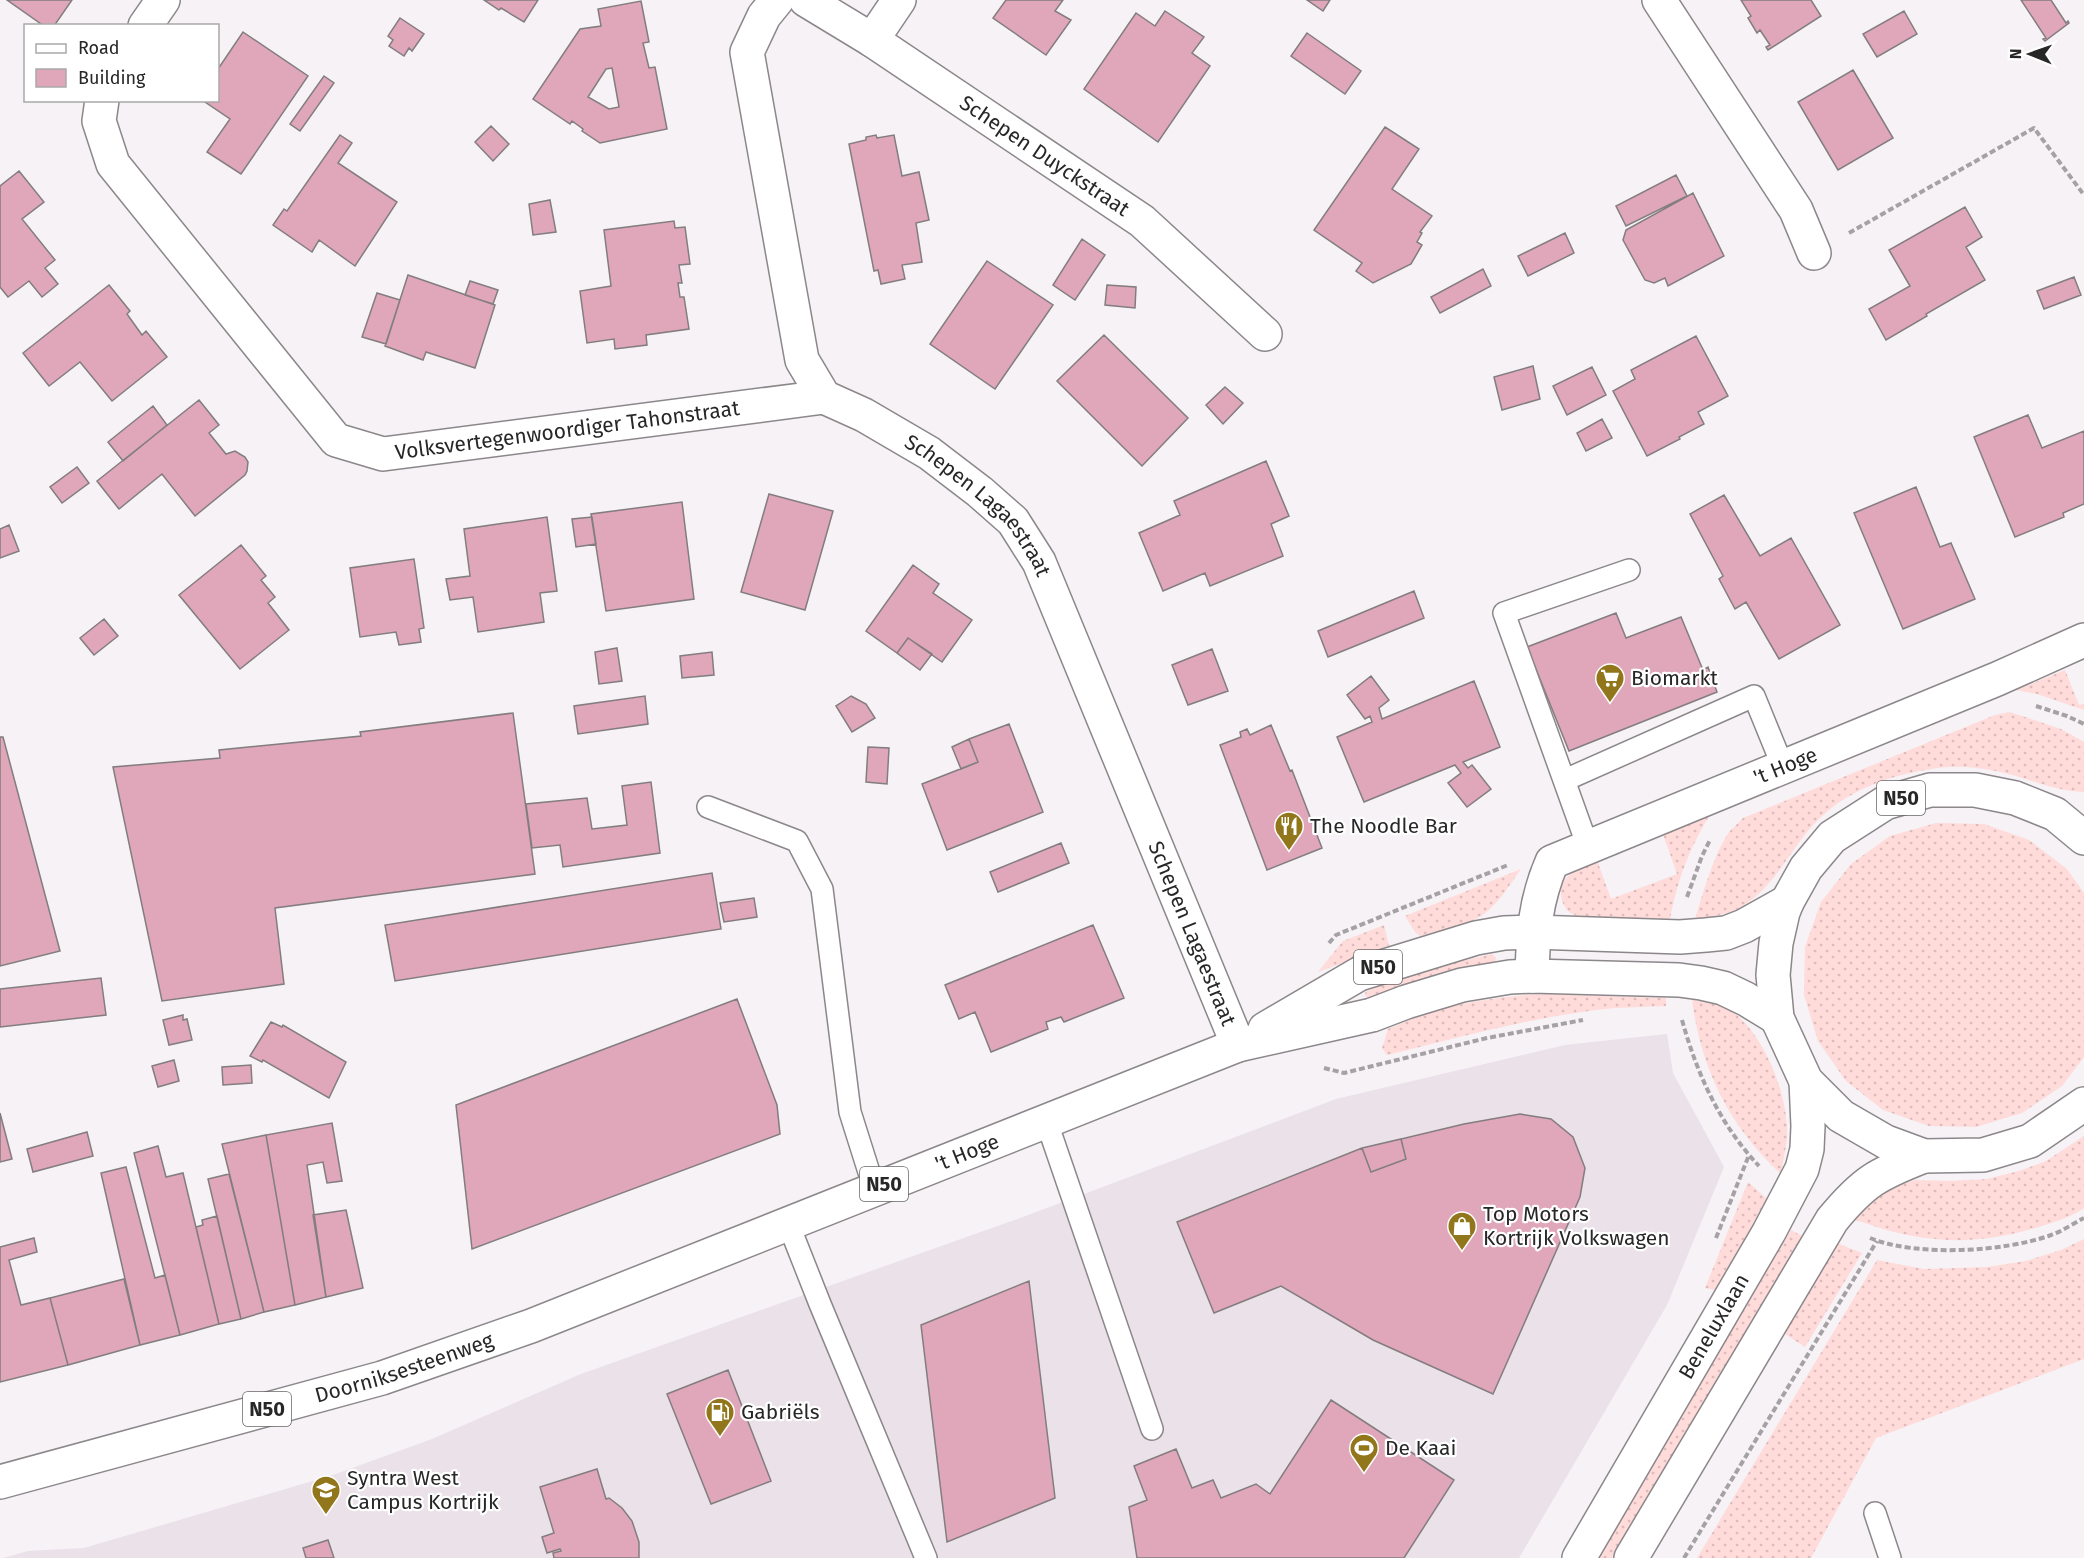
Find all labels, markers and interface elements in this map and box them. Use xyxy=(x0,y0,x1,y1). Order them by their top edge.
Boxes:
legend xyxy=(24,24,219,102)
north arrow xyxy=(2000,24,2060,84)
text: Road xyxy=(78,37,120,59)
text: N xyxy=(2006,48,2025,59)
text: Building xyxy=(78,67,146,89)
street label: Schepen Duyckstraat xyxy=(955,90,1135,222)
street label: Volksvertegenwoordiger Tahonstraat xyxy=(393,395,741,465)
street label: Schepen Lagaestraat xyxy=(900,429,1057,581)
supermarket icon: Biomarkt xyxy=(1594,662,1626,704)
place label: Biomarkt xyxy=(1631,665,1718,691)
street label: 't Hoge xyxy=(1750,741,1821,791)
road number: N50 xyxy=(1877,781,1925,815)
restaurant icon: The Noodle Bar xyxy=(1273,810,1305,852)
place label: The Noodle Bar xyxy=(1310,813,1457,839)
street label: Schepen Lagaestraat xyxy=(1143,837,1242,1030)
road number: N50 xyxy=(1354,950,1402,984)
street label: 't Hoge xyxy=(931,1128,1003,1177)
road number: N50 xyxy=(860,1167,908,1201)
place label: Top Motors Kortrijk Volkswagen xyxy=(1483,1201,1669,1251)
shop icon: Top Motors Kortrijk Volkswagen xyxy=(1446,1210,1478,1252)
street label: Beneluxlaan xyxy=(1673,1269,1755,1384)
street label: Doorniksesteenweg xyxy=(312,1327,497,1409)
road number: N50 xyxy=(243,1392,291,1426)
fuel station icon: Gabriëls xyxy=(704,1396,736,1438)
place label: Gabriëls xyxy=(741,1399,820,1425)
sports icon: De Kaai xyxy=(1348,1432,1380,1474)
place label: De Kaai xyxy=(1385,1435,1456,1461)
place label: Syntra West Campus Kortrijk xyxy=(347,1465,499,1515)
school or university icon: Syntra West Campus Kortrijk xyxy=(310,1474,342,1516)

